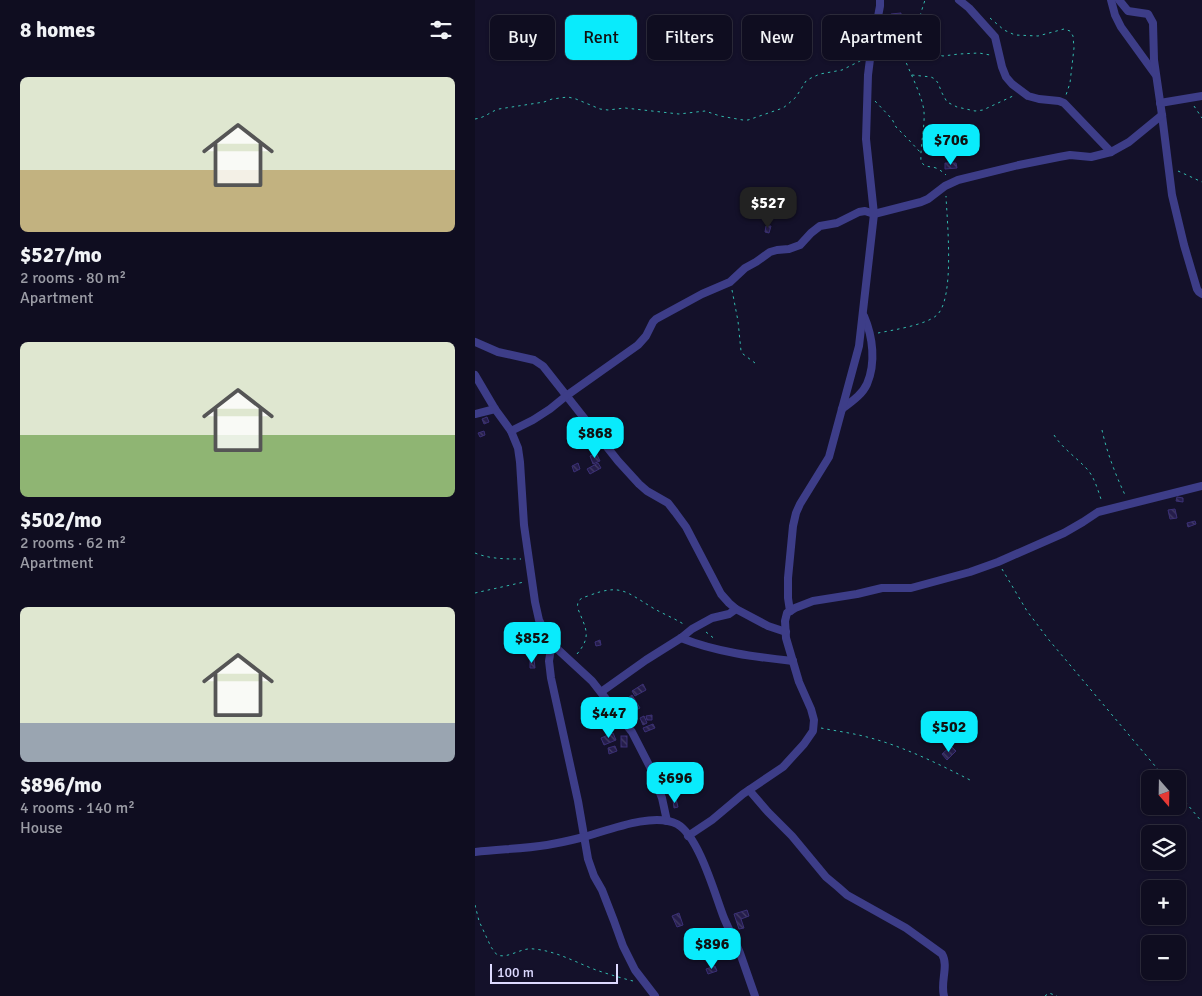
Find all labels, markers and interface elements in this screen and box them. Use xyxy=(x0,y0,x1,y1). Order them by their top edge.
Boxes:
chip: Buy xyxy=(490,15,555,60)
chip: Rent xyxy=(565,15,637,60)
chip: Filters xyxy=(647,15,732,60)
chip: New xyxy=(742,15,812,60)
chip: Apartment xyxy=(822,15,940,60)
icon: filters xyxy=(427,16,455,44)
text: 8 homes xyxy=(20,17,95,43)
icon: home xyxy=(193,110,283,200)
pin: $706 xyxy=(921,124,981,166)
text: $706 xyxy=(934,130,968,150)
pin: $527 xyxy=(738,186,798,229)
text: $527 xyxy=(751,193,785,213)
text: $527/mo xyxy=(20,242,102,268)
text: 2 rooms · 80 m² xyxy=(20,268,126,288)
text: Apartment xyxy=(20,288,93,308)
icon: home xyxy=(193,375,283,465)
pin: $868 xyxy=(565,416,625,459)
text: $868 xyxy=(578,423,612,443)
text: $502/mo xyxy=(20,507,102,533)
text: 2 rooms · 62 m² xyxy=(20,533,126,553)
text: Apartment xyxy=(20,553,93,573)
pin: $852 xyxy=(502,622,562,664)
text: $852 xyxy=(515,628,549,648)
icon: home xyxy=(193,640,283,730)
pin: $447 xyxy=(579,696,639,739)
text: $447 xyxy=(592,703,626,723)
pin: $502 xyxy=(919,710,979,753)
text: $502 xyxy=(932,717,966,737)
pin: $696 xyxy=(645,762,705,804)
text: $696 xyxy=(658,768,692,788)
north arrow xyxy=(1141,770,1186,815)
map controls xyxy=(1141,770,1186,980)
text: $896/mo xyxy=(20,772,102,798)
text: 4 rooms · 140 m² xyxy=(20,798,135,818)
text: House xyxy=(20,818,63,838)
button: layers xyxy=(1141,825,1186,870)
button: + xyxy=(1141,880,1186,925)
pin: $896 xyxy=(682,928,742,970)
text: $896 xyxy=(695,934,729,954)
button: − xyxy=(1141,935,1186,980)
scale bar xyxy=(490,961,617,984)
text: 100 m xyxy=(497,964,534,981)

